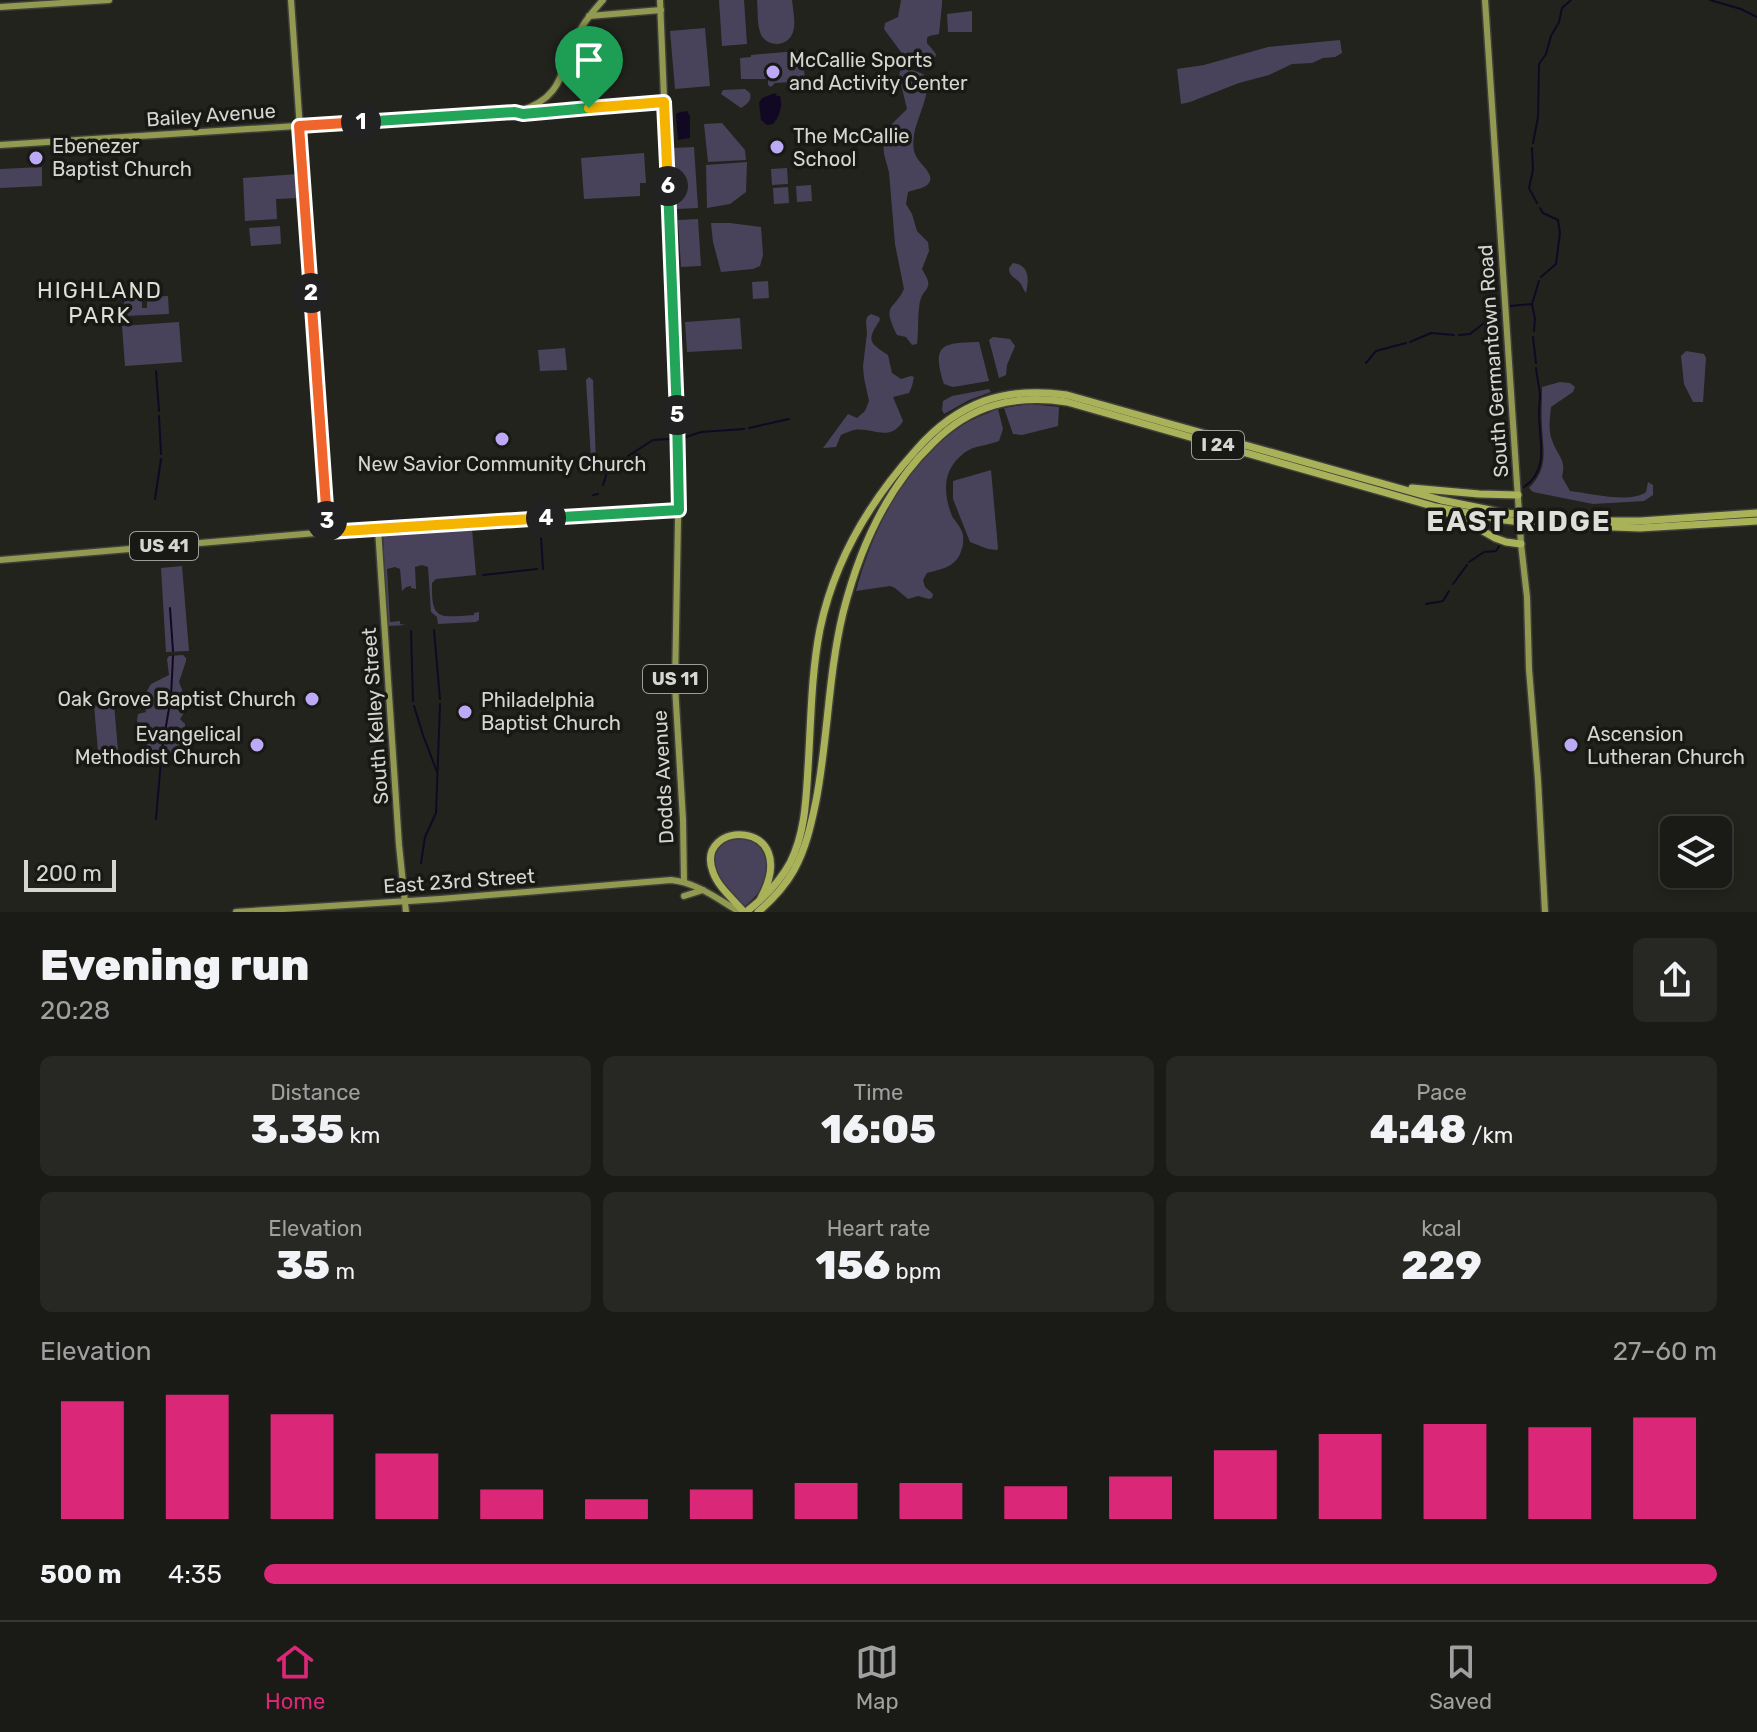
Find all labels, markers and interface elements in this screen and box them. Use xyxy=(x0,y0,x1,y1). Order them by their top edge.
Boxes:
pin xyxy=(555,26,623,108)
icon: arrive xyxy=(567,38,611,82)
place label: McCallie Sports and Activity Center xyxy=(789,48,968,95)
marker: McCallie Sports and Activity Center xyxy=(764,63,782,81)
street label: Bailey Avenue xyxy=(145,99,277,131)
pin: 1 xyxy=(341,102,381,142)
text: 1 xyxy=(356,108,366,135)
place label: The McCallie School xyxy=(793,124,910,171)
place label: Ebenezer Baptist Church xyxy=(52,134,192,181)
marker: The McCallie School xyxy=(768,138,786,156)
marker: Ebenezer Baptist Church xyxy=(27,149,45,167)
pin: 6 xyxy=(648,166,688,206)
text: 6 xyxy=(661,172,675,199)
street label: South Germantown Road xyxy=(1473,244,1513,478)
pin: 2 xyxy=(291,273,331,313)
district label: HIGHLAND PARK xyxy=(37,277,163,329)
text: 2 xyxy=(304,279,318,306)
pin: 5 xyxy=(657,395,697,435)
text: 5 xyxy=(670,401,684,428)
marker: New Savior Community Church xyxy=(493,430,511,448)
road number: I 24 xyxy=(1192,431,1244,459)
place label: New Savior Community Church xyxy=(358,452,646,476)
pin: 4 xyxy=(526,498,566,538)
pin: 3 xyxy=(307,501,347,541)
text: 4 xyxy=(538,504,554,531)
district label: EAST RIDGE xyxy=(1426,505,1612,538)
text: 3 xyxy=(320,507,334,534)
road number: US 41 xyxy=(130,532,198,560)
street label: South Kelley Street xyxy=(357,627,393,805)
road number: US 11 xyxy=(643,665,707,693)
place label: Oak Grove Baptist Church xyxy=(58,687,296,711)
place label: Philadelphia Baptist Church xyxy=(481,688,621,735)
marker: Oak Grove Baptist Church xyxy=(303,690,321,708)
marker: Philadelphia Baptist Church xyxy=(456,703,474,721)
street label: Dodds Avenue xyxy=(648,710,678,844)
place label: Evangelical Methodist Church xyxy=(75,722,241,769)
place label: Ascension Lutheran Church xyxy=(1587,722,1745,769)
marker: Evangelical Methodist Church xyxy=(248,736,266,754)
marker: Ascension Lutheran Church xyxy=(1562,736,1580,754)
map controls xyxy=(1660,816,1732,888)
button: layers xyxy=(1660,816,1732,888)
scale bar xyxy=(24,856,116,892)
text: 200 m xyxy=(36,860,102,887)
street label: East 23rd Street xyxy=(382,864,536,898)
button: share xyxy=(1633,938,1717,1022)
text: Evening run xyxy=(40,939,309,991)
text: 20:28 xyxy=(40,995,110,1026)
text: Distance xyxy=(270,1079,361,1106)
text: Time xyxy=(854,1079,903,1106)
text: Pace xyxy=(1416,1079,1467,1106)
text: 3.35 xyxy=(251,1106,344,1153)
text: 16:05 xyxy=(821,1106,936,1153)
text: 4:48 xyxy=(1370,1106,1466,1153)
text: km xyxy=(344,1122,380,1149)
text: /km xyxy=(1466,1122,1513,1149)
text: Elevation xyxy=(268,1215,363,1242)
text: Heart rate xyxy=(827,1215,930,1242)
text: kcal xyxy=(1421,1215,1462,1242)
text: 35 xyxy=(276,1242,330,1289)
text: 156 xyxy=(816,1242,890,1289)
text: 229 xyxy=(1401,1242,1482,1289)
text: m xyxy=(330,1258,355,1285)
text: bpm xyxy=(890,1258,941,1285)
text: Elevation xyxy=(40,1336,151,1367)
text: 27–60 m xyxy=(1613,1336,1717,1367)
text: 500 m xyxy=(40,1559,122,1590)
text: 4:35 xyxy=(168,1559,222,1590)
tab: Home xyxy=(265,1640,325,1715)
tab: Map xyxy=(855,1640,899,1715)
tab: Saved xyxy=(1429,1640,1492,1715)

